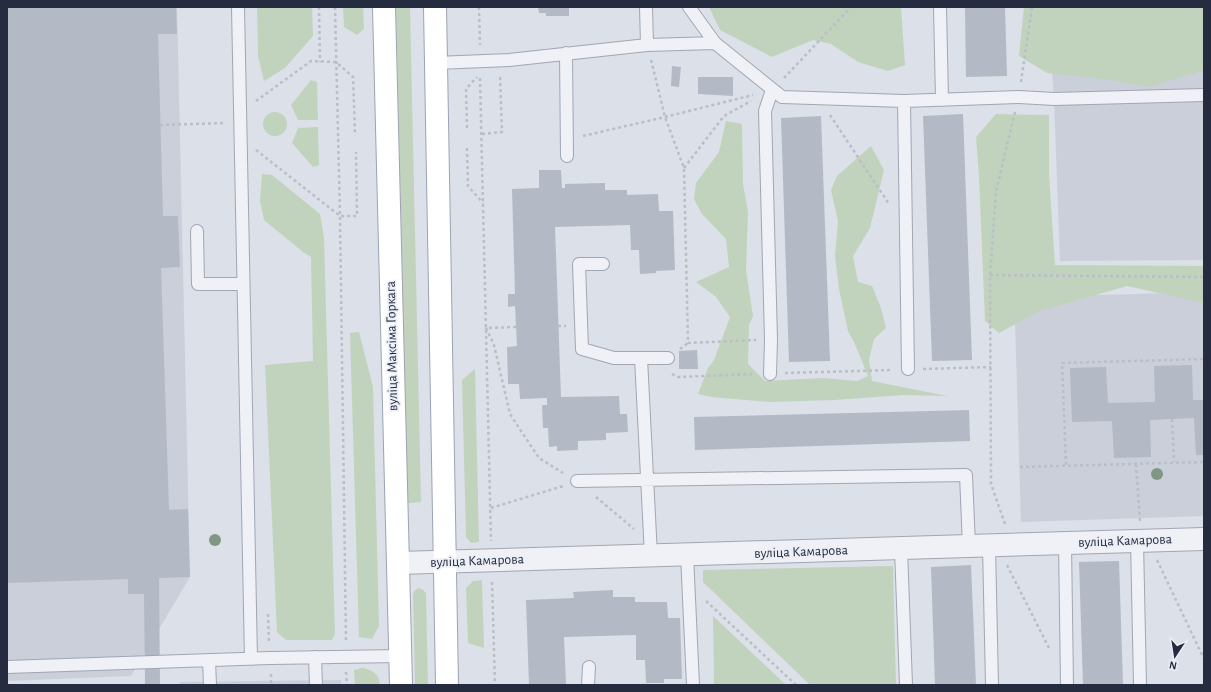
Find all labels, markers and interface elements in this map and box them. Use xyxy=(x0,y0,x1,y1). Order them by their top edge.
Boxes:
street label: вуліца Максіма Горкага xyxy=(384,280,400,411)
street label: вуліца Камарова xyxy=(1078,532,1173,550)
street label: вуліца Камарова xyxy=(754,543,849,561)
street label: вуліца Камарова xyxy=(430,552,525,570)
north arrow xyxy=(1155,636,1195,676)
text: N xyxy=(1168,659,1178,671)

